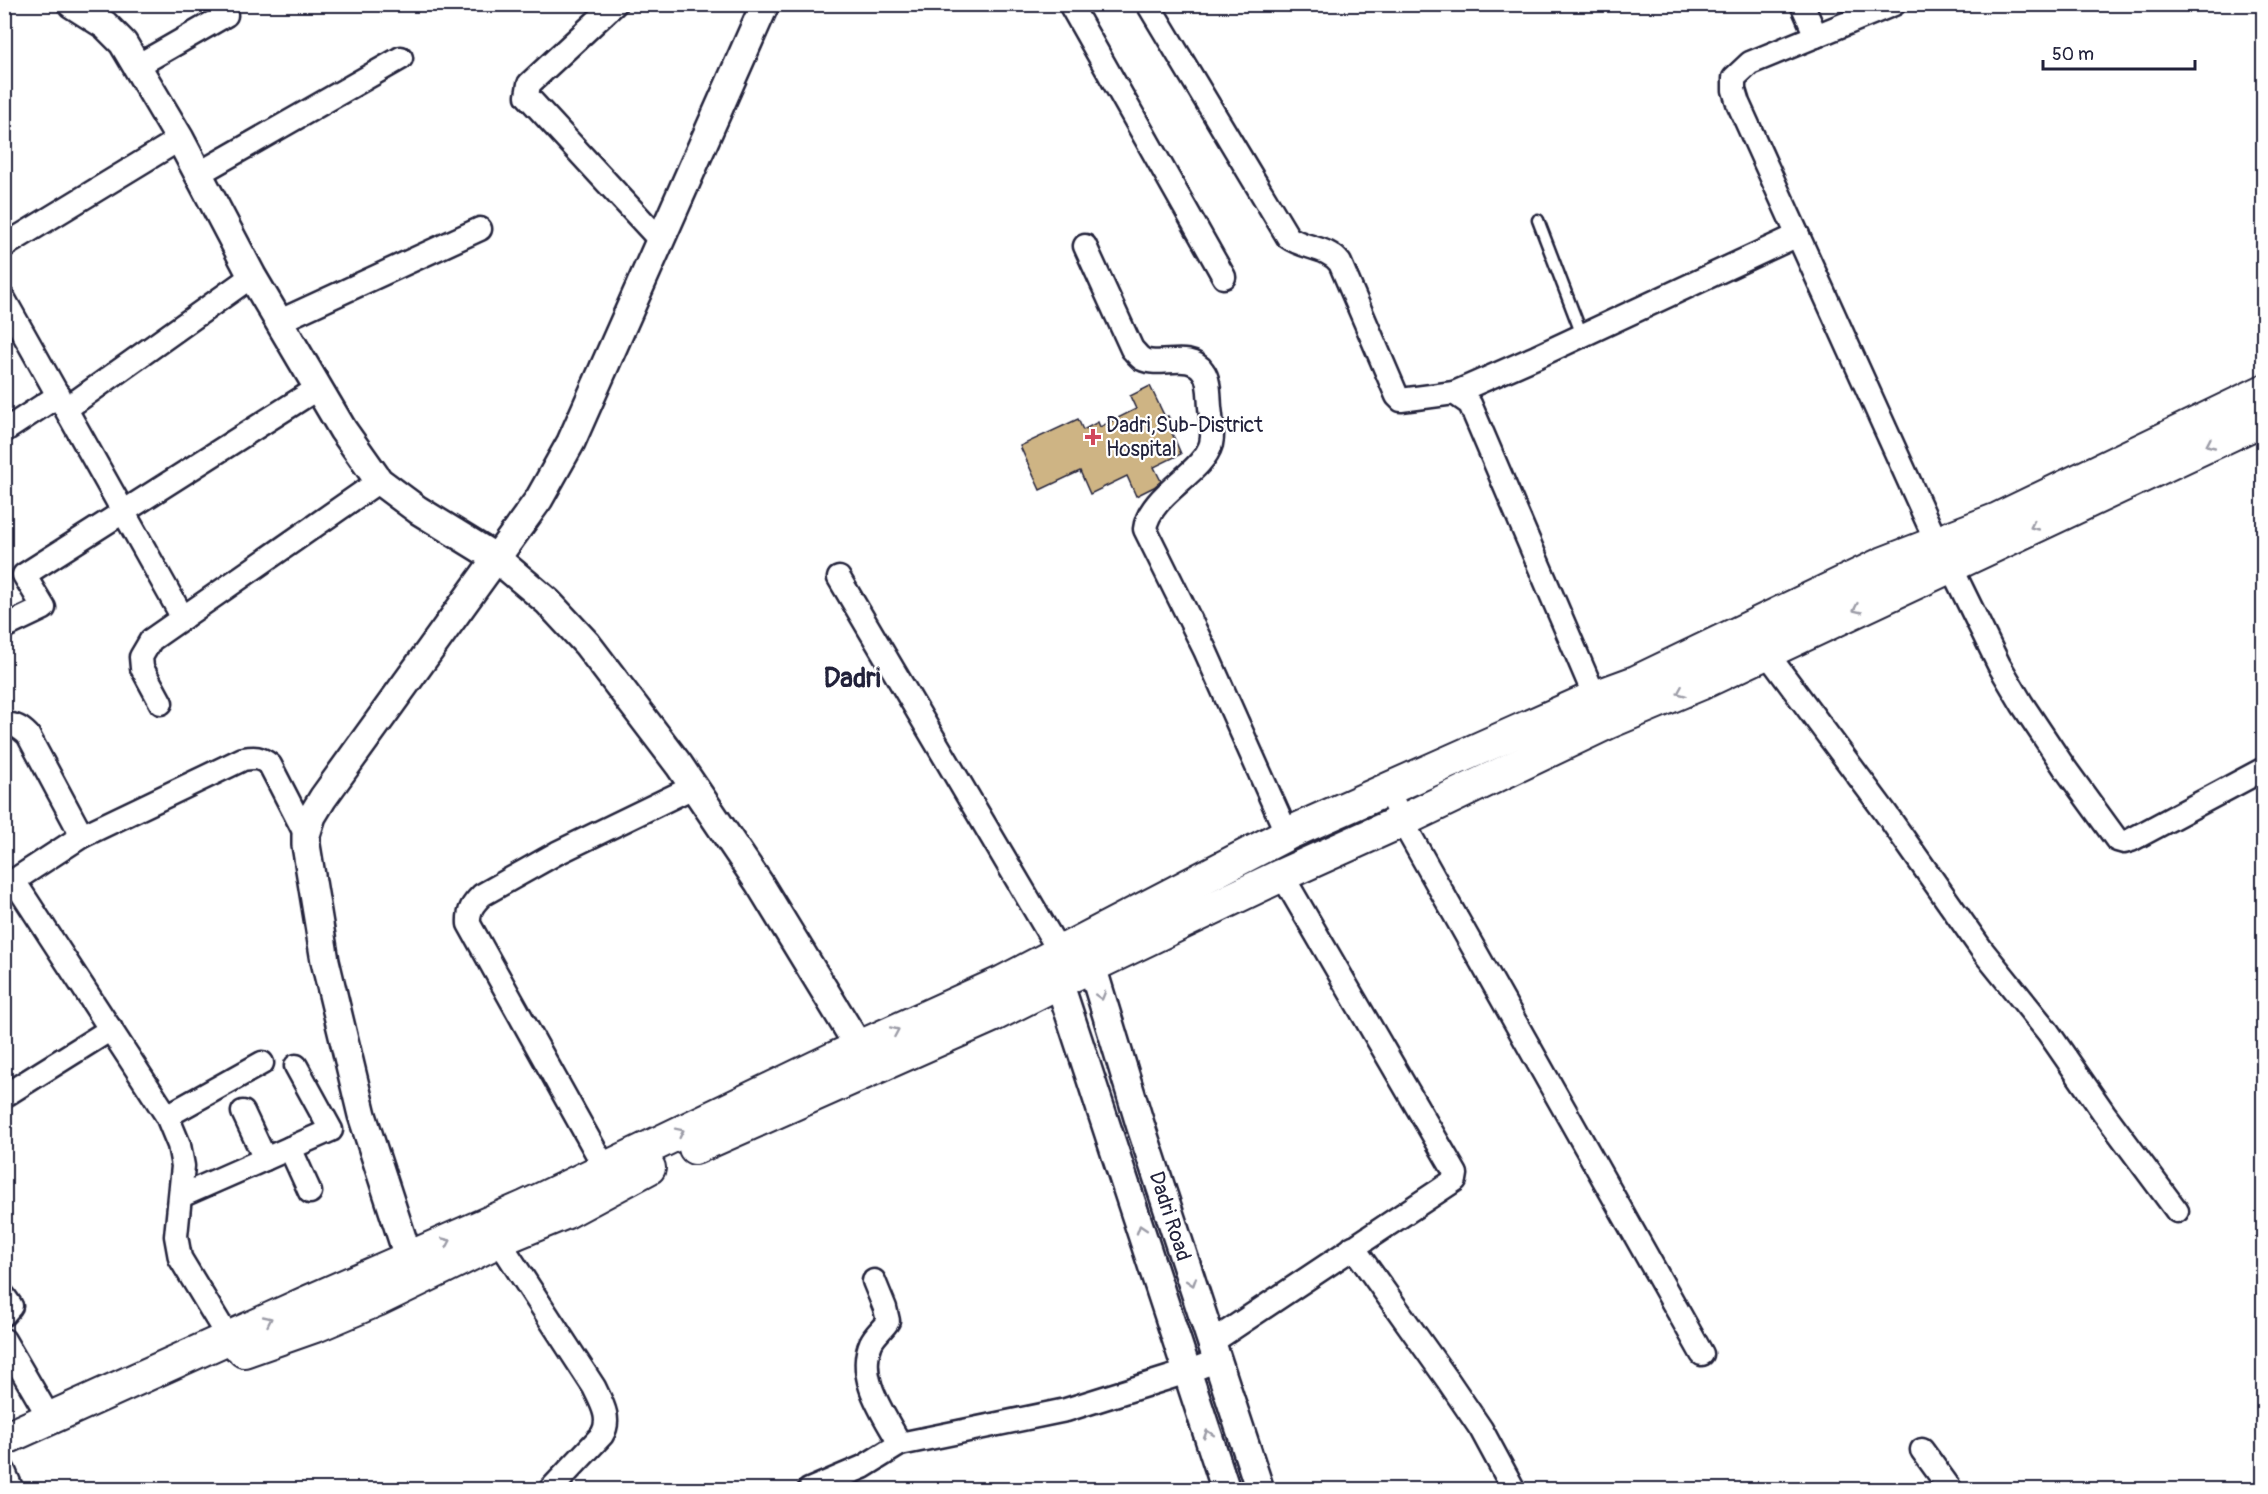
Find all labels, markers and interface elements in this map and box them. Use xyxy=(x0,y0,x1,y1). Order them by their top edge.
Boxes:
scale bar xyxy=(2043,33,2194,71)
text: 50 m xyxy=(2052,43,2094,66)
place label: Dadri,Sub-District Hospital xyxy=(1106,412,1264,463)
marker: Dadri,Sub-District Hospital xyxy=(1084,428,1102,446)
one-way arrow xyxy=(2206,436,2217,448)
one-way arrow xyxy=(2029,518,2040,530)
one-way arrow xyxy=(1853,602,1864,614)
district label: Dadri xyxy=(823,662,881,695)
one-way arrow xyxy=(1676,685,1687,697)
one-way arrow xyxy=(1094,990,1106,1001)
one-way arrow xyxy=(888,1026,899,1038)
one-way arrow xyxy=(674,1128,685,1140)
street label: Dadri Road xyxy=(1143,1168,1197,1264)
one-way arrow xyxy=(1135,1224,1148,1235)
one-way arrow xyxy=(440,1237,451,1249)
one-way arrow xyxy=(1184,1276,1197,1287)
one-way arrow xyxy=(262,1316,273,1328)
one-way arrow xyxy=(1202,1429,1215,1440)

